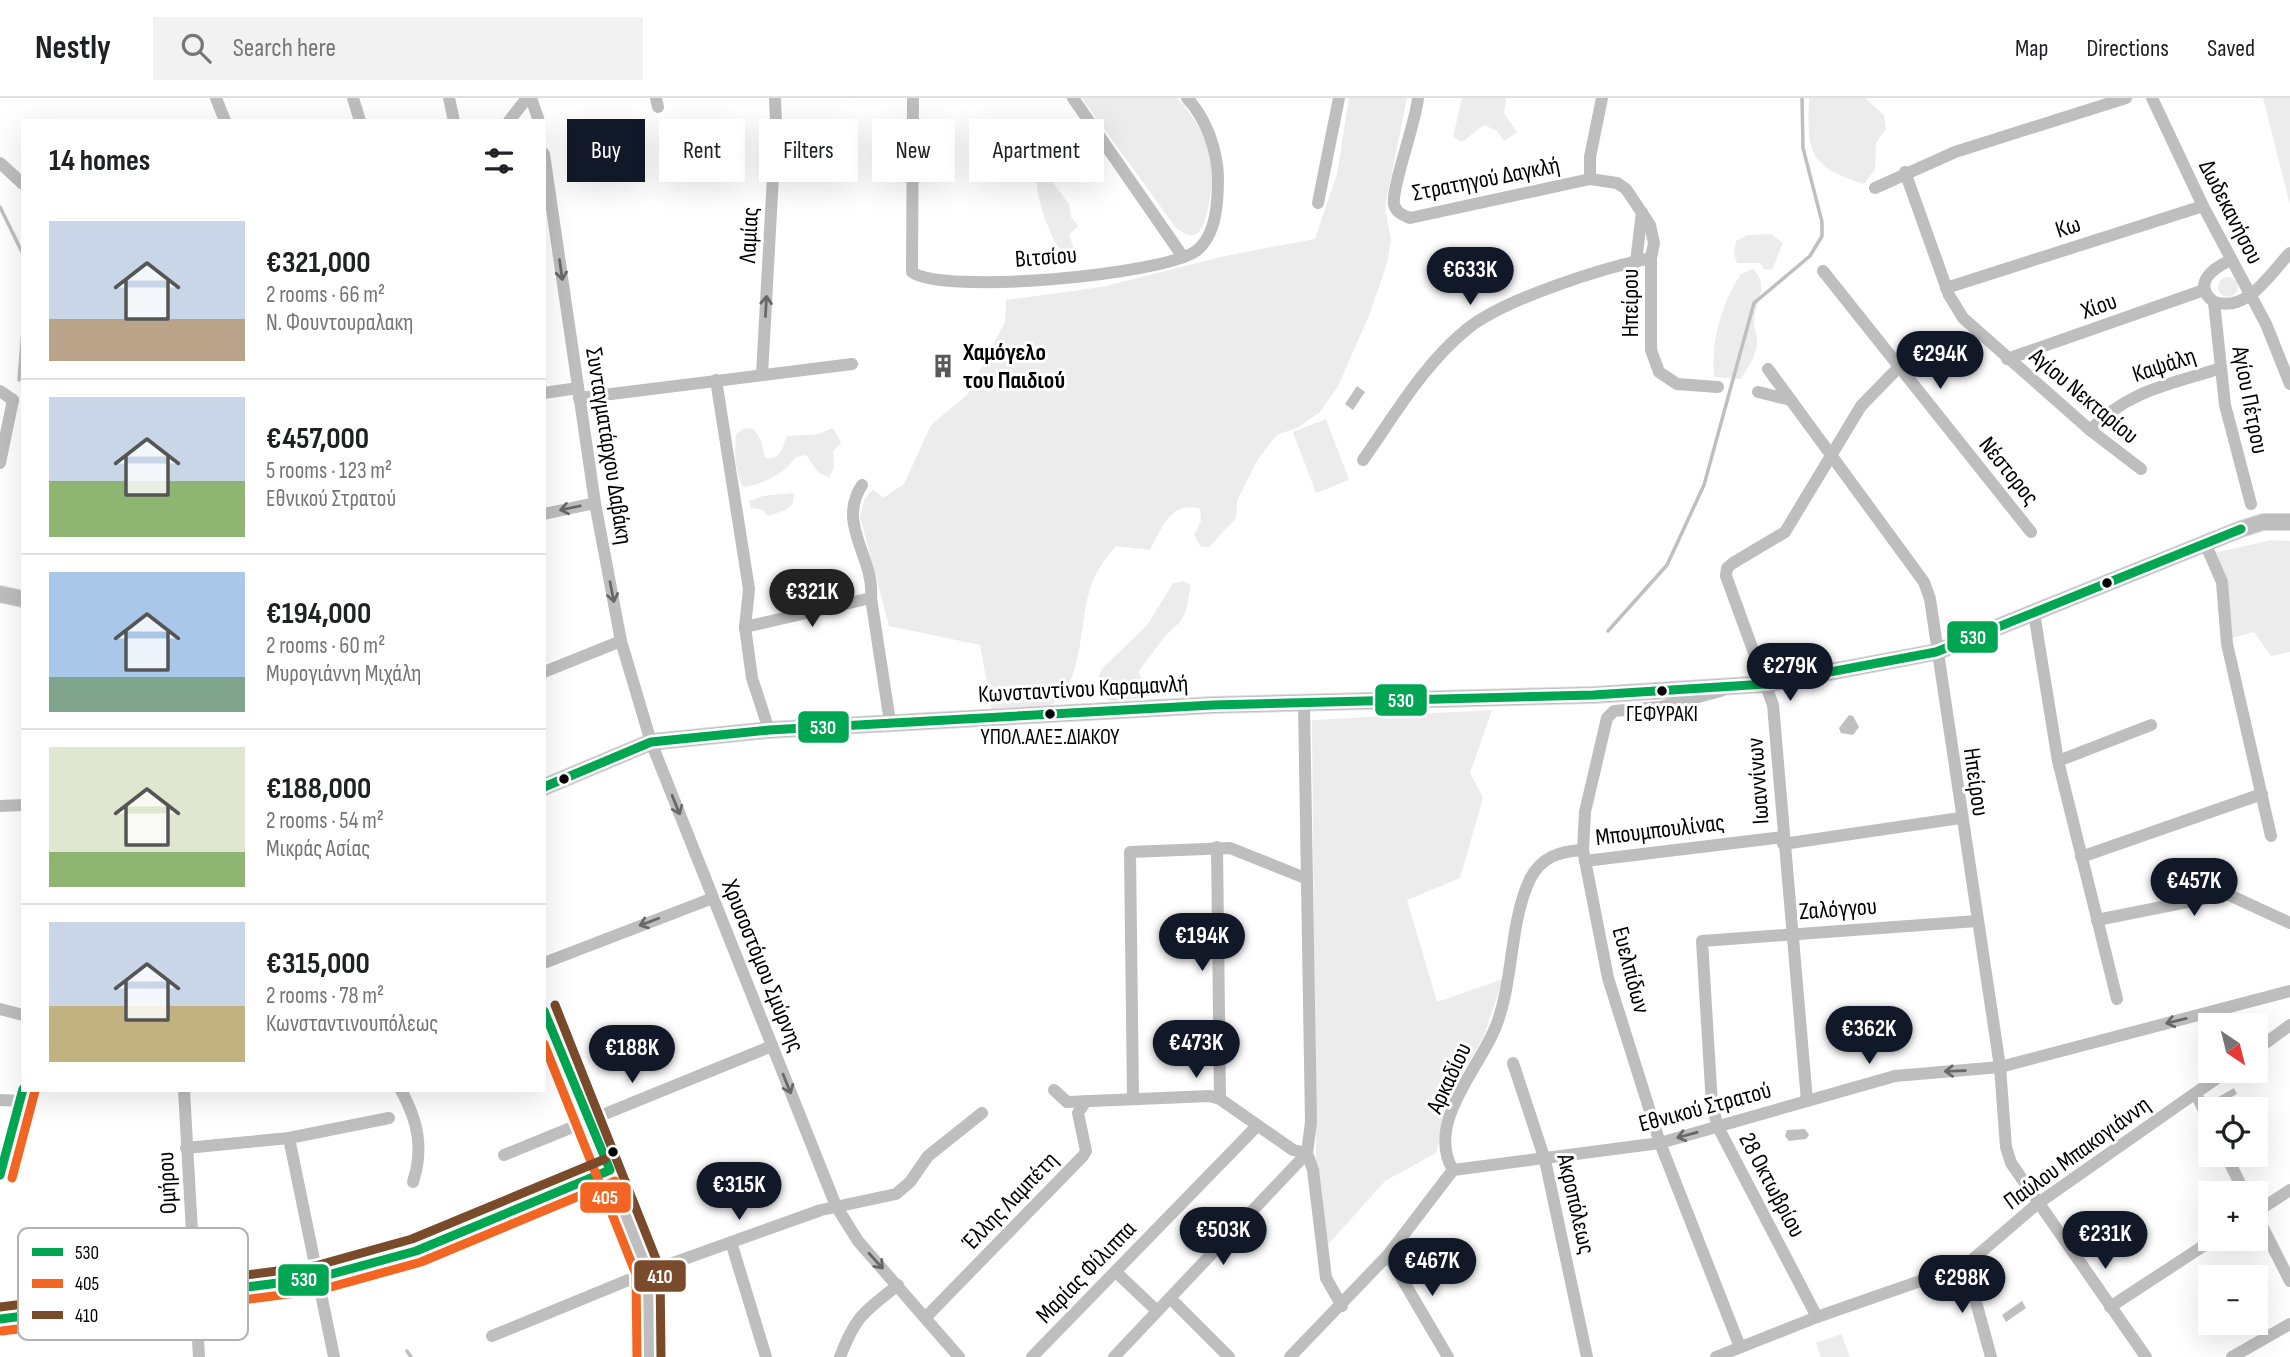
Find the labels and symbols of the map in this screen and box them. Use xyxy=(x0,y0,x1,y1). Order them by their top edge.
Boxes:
street label: Στρατηγού Δαγκλή xyxy=(1410,150,1562,208)
street label: Δωδεκανήσου xyxy=(2192,155,2270,269)
street label: Λαμίας xyxy=(733,206,765,265)
street label: Κω xyxy=(2052,209,2084,245)
street label: Βιτσίου xyxy=(1014,240,1078,274)
pin: €633K xyxy=(1421,248,1519,307)
one-way arrow xyxy=(555,258,568,281)
street label: Ηπείρου xyxy=(1616,269,1645,337)
street label: Χίου xyxy=(2076,286,2121,326)
one-way arrow xyxy=(760,296,773,318)
pin: €294K xyxy=(1891,331,1989,391)
place label: Χαμόγελο του Παιδιού xyxy=(962,338,1065,395)
street label: Αγίου Νεκταρίου xyxy=(2023,341,2145,450)
street label: Καψάλη xyxy=(2129,341,2199,389)
street label: Αγίου Πέτρου xyxy=(2225,343,2275,456)
street label: Συνταγματάρχου Δαβάκη xyxy=(579,346,639,546)
building icon: Χαμόγελο του Παιδιού xyxy=(929,352,957,380)
street label: Νέστορος xyxy=(1973,431,2045,511)
one-way arrow xyxy=(559,502,582,516)
pin: €321K xyxy=(763,570,861,629)
unlabelled marker xyxy=(2100,576,2114,590)
one-way arrow xyxy=(606,580,619,603)
line badge: 530 xyxy=(1946,620,1999,654)
text: 530 xyxy=(1960,627,1986,650)
pin: €279K xyxy=(1741,644,1839,703)
street label: Κωνσταντίνου Καραμανλή xyxy=(977,669,1189,709)
line badge: 530 xyxy=(1374,683,1428,717)
marker: ΓΕΦΥΡΑΚΙ xyxy=(1655,684,1669,698)
text: 530 xyxy=(1388,690,1414,713)
place label: ΓΕΦΥΡΑΚΙ xyxy=(1626,701,1698,728)
marker: ΥΠΟΛ.ΑΛΕΞ.ΔΙΑΚΟΥ xyxy=(1043,707,1057,721)
line badge: 530 xyxy=(797,710,850,744)
text: 530 xyxy=(810,717,836,740)
place label: ΥΠΟΛ.ΑΛΕΞ.ΔΙΑΚΟΥ xyxy=(981,724,1120,751)
street label: Ιωαννίνων xyxy=(1741,737,1775,825)
street label: Ηπείρου xyxy=(1957,746,1995,818)
unlabelled marker xyxy=(557,772,571,786)
one-way arrow xyxy=(670,794,683,815)
street label: Μπουμπουλίνας xyxy=(1594,808,1726,852)
pin: €457K xyxy=(2145,858,2243,918)
street label: Χρυσοστόμου Σμύρνης xyxy=(715,875,811,1056)
street label: Ζαλόγγου xyxy=(1798,892,1878,926)
pin: €194K xyxy=(1153,914,1251,973)
one-way arrow xyxy=(639,917,661,930)
street label: Ευελπίδων xyxy=(1606,924,1656,1016)
pin: €362K xyxy=(1820,1006,1918,1066)
north arrow xyxy=(2198,1013,2268,1083)
one-way arrow xyxy=(2166,1015,2188,1028)
pin: €473K xyxy=(1147,1020,1245,1080)
pin: €188K xyxy=(583,1026,681,1085)
street label: Αρκαδίου xyxy=(1420,1038,1478,1119)
one-way arrow xyxy=(1944,1064,1967,1077)
one-way arrow xyxy=(782,1073,795,1095)
street label: Εθνικού Στρατού xyxy=(1636,1075,1774,1139)
street label: Παύλου Μπακογιάννη xyxy=(1998,1090,2156,1216)
street label: 28 Οκτωβρίου xyxy=(1732,1128,1812,1242)
one-way arrow xyxy=(1677,1130,1699,1143)
unlabelled marker xyxy=(606,1145,620,1159)
street label: Έλλης Λαμπέτη xyxy=(955,1146,1064,1257)
street label: Ακροπόλεως xyxy=(1550,1150,1602,1257)
street label: Ομήρου xyxy=(151,1151,183,1215)
pin: €315K xyxy=(690,1162,788,1222)
line badge: 405 xyxy=(579,1181,632,1214)
text: 405 xyxy=(592,1187,618,1210)
pin: €503K xyxy=(1174,1208,1272,1267)
pin: €231K xyxy=(2056,1212,2154,1271)
street label: Μαρίας Φίλιππα xyxy=(1030,1215,1142,1329)
legend xyxy=(18,1228,248,1340)
pin: €467K xyxy=(1383,1238,1481,1298)
text: 530 xyxy=(75,1242,99,1265)
one-way arrow xyxy=(868,1252,885,1269)
pin: €298K xyxy=(1913,1256,2011,1315)
line badge: 410 xyxy=(633,1259,687,1293)
line badge: 530 xyxy=(277,1263,330,1297)
text: 410 xyxy=(647,1266,673,1289)
text: 530 xyxy=(291,1269,317,1292)
text: 405 xyxy=(75,1273,99,1296)
text: 410 xyxy=(75,1305,98,1328)

